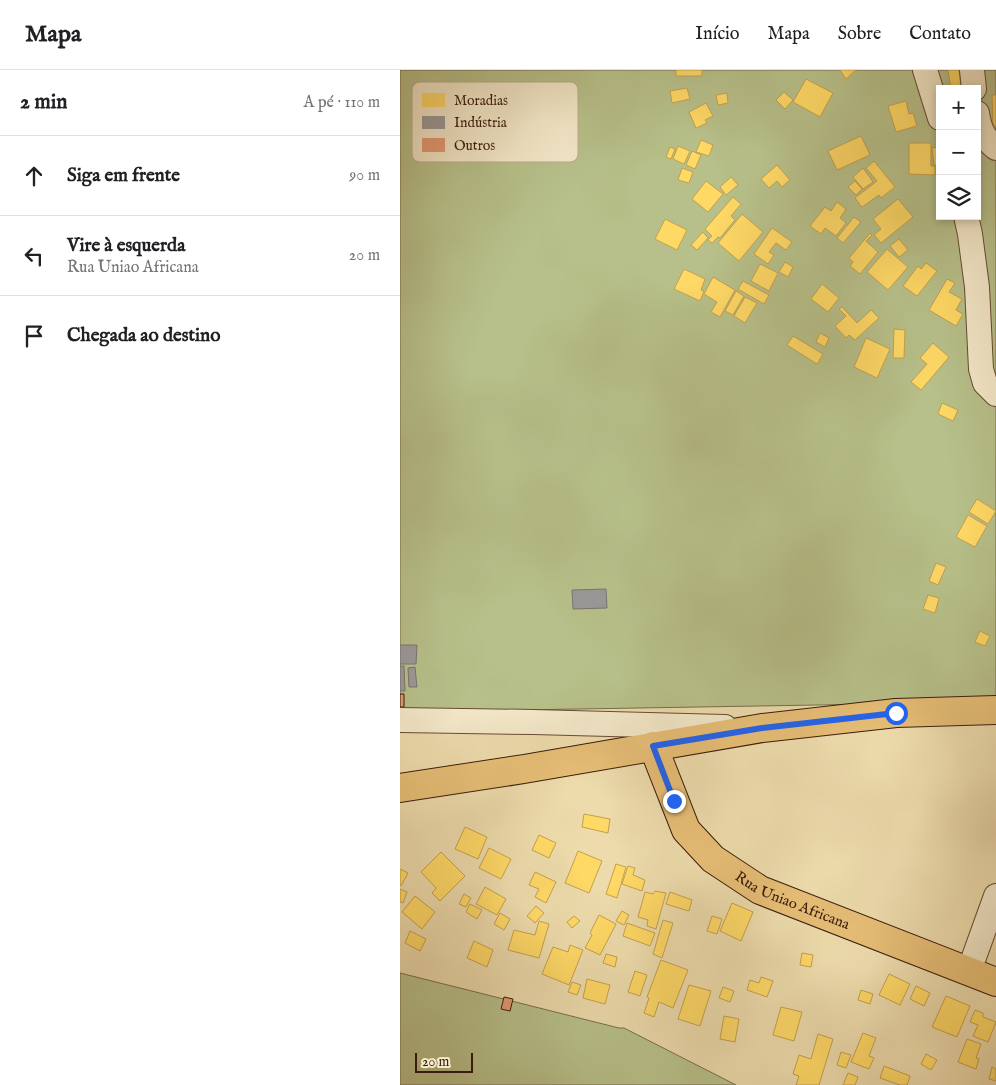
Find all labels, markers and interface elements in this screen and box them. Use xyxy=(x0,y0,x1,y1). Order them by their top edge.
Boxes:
text: Mapa xyxy=(25,19,81,50)
text: Início xyxy=(695,23,740,46)
text: Mapa xyxy=(768,23,810,46)
text: Sobre xyxy=(838,23,881,46)
text: Contato xyxy=(909,23,971,46)
legend xyxy=(412,82,578,162)
map controls xyxy=(936,85,981,220)
button: + xyxy=(936,85,981,130)
text: 2 min xyxy=(20,89,67,116)
text: Moradias xyxy=(454,92,508,110)
text: A pé · 110 m xyxy=(304,93,380,113)
text: Indústria xyxy=(454,114,508,132)
button: − xyxy=(936,130,981,175)
text: Outros xyxy=(454,137,495,155)
icon: ahead xyxy=(20,162,48,190)
text: Siga em frente xyxy=(67,164,180,188)
text: 90 m xyxy=(349,166,380,186)
button: layers xyxy=(936,175,981,220)
text: Vire à esquerda xyxy=(67,234,185,258)
icon: left xyxy=(20,242,48,270)
text: 20 m xyxy=(349,246,380,266)
text: Rua Uniao Africana xyxy=(67,258,199,278)
icon: arrive xyxy=(20,322,48,350)
text: Chegada ao destino xyxy=(67,324,220,348)
route start xyxy=(885,702,908,725)
route end xyxy=(663,790,686,813)
street label: Rua Uniao Africana xyxy=(731,867,853,934)
scale bar xyxy=(415,1050,472,1073)
text: 20 m xyxy=(422,1053,449,1071)

